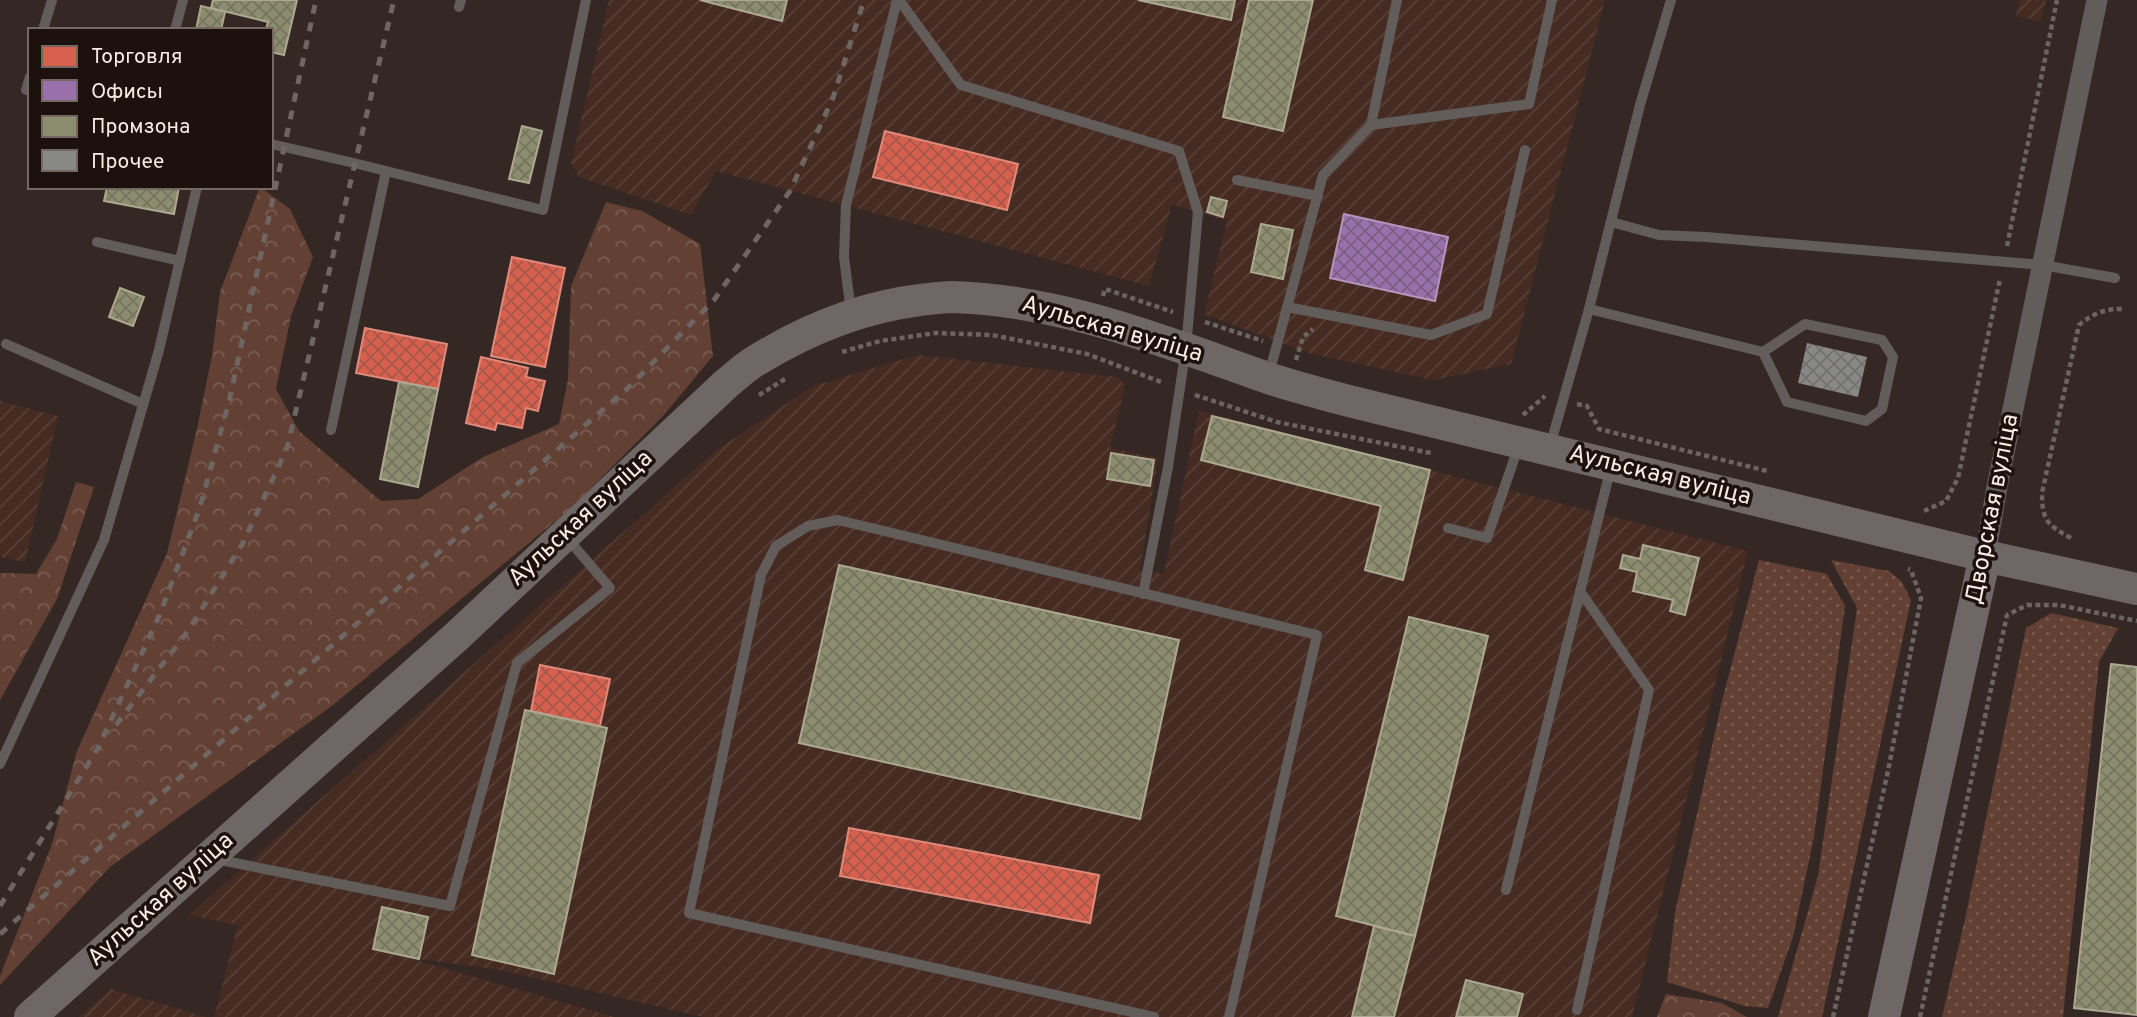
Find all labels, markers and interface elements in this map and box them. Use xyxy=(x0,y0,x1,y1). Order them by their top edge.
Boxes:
legend xyxy=(28,28,273,189)
text: Торговля xyxy=(91,44,182,71)
text: Офисы xyxy=(91,79,163,106)
text: Промзона xyxy=(91,114,190,141)
text: Прочее xyxy=(91,149,164,176)
street label: Аульская вуліца xyxy=(1018,290,1206,370)
street label: Дворская вуліца xyxy=(1960,411,2026,607)
street label: Аульская вуліца xyxy=(1566,439,1754,513)
street label: Аульская вуліца xyxy=(503,444,659,594)
street label: Аульская вуліца xyxy=(82,826,240,974)

